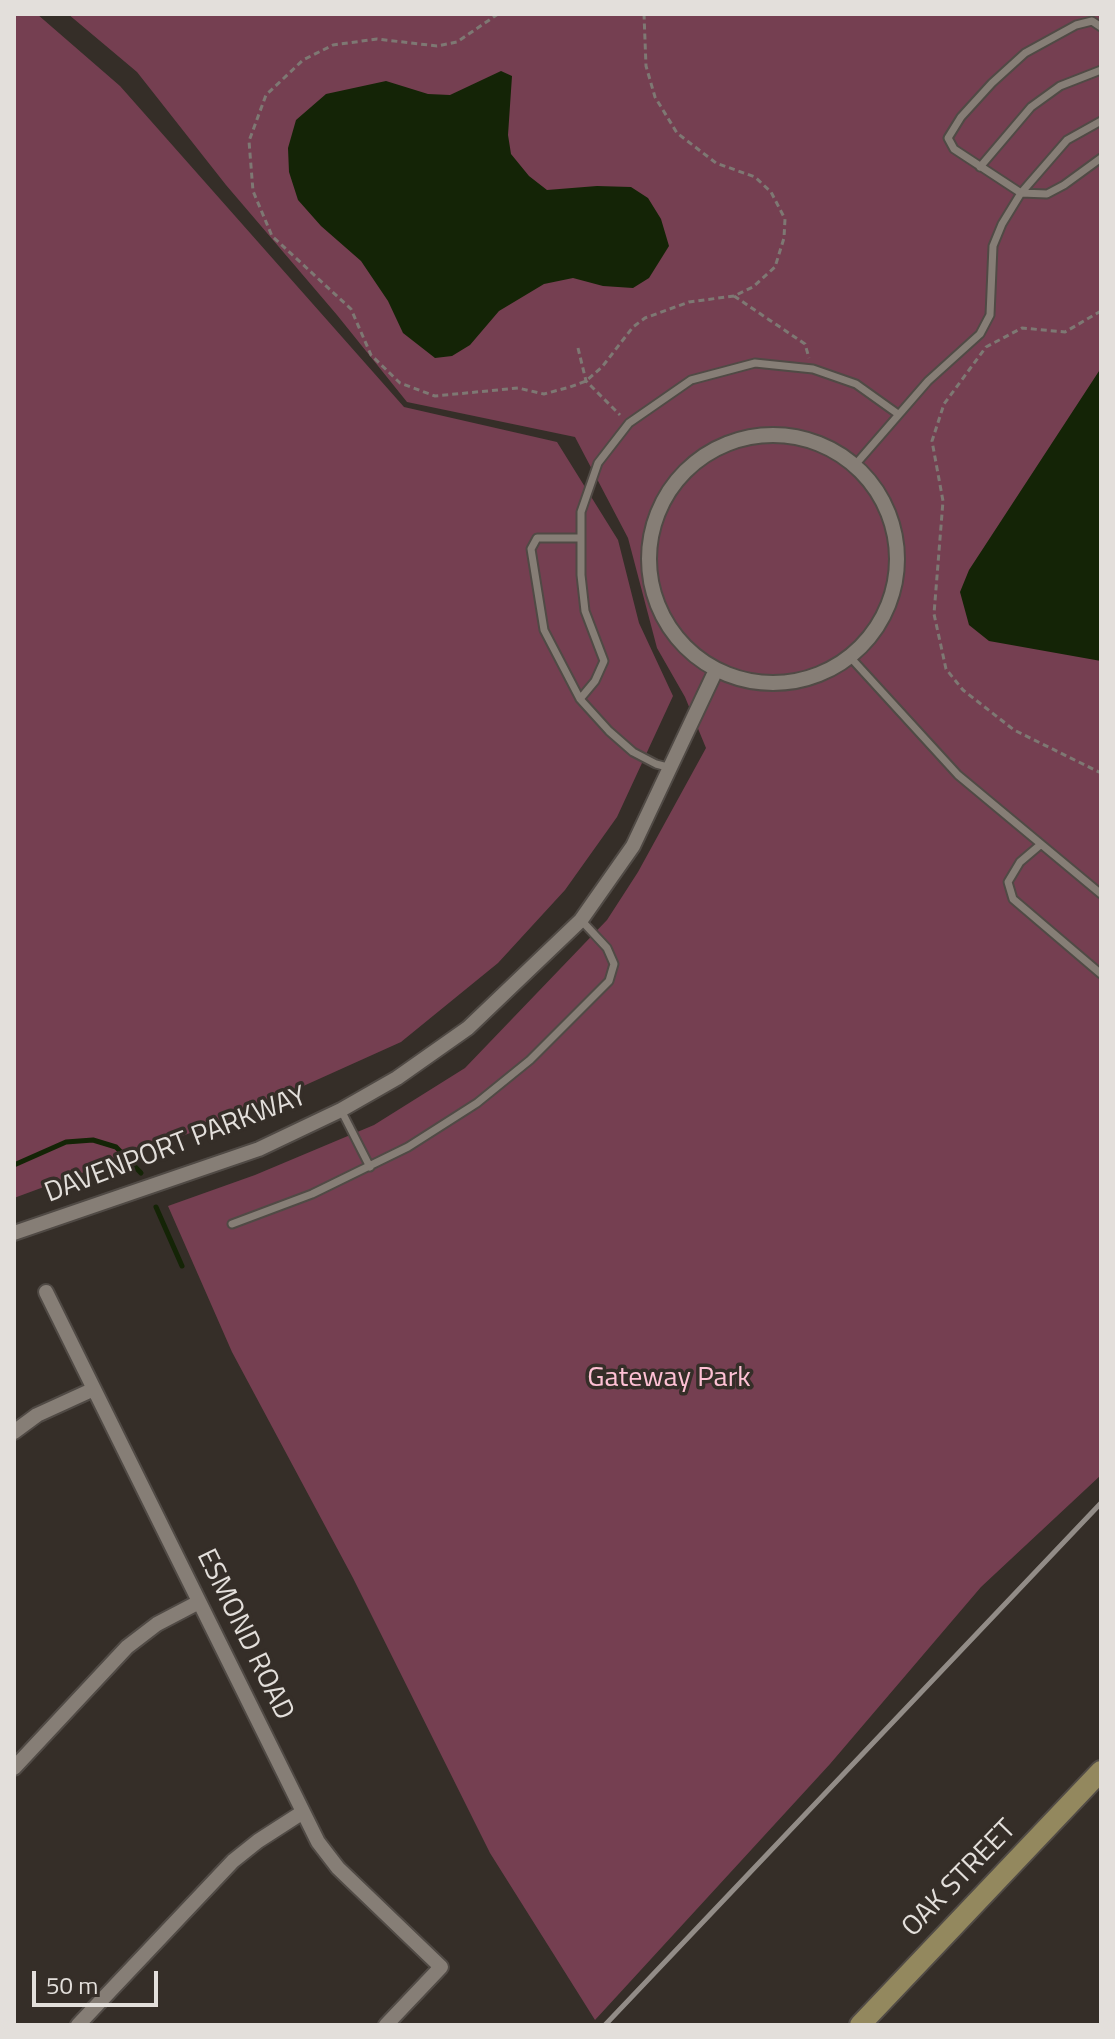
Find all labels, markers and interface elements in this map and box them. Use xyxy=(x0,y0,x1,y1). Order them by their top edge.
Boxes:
street label: DAVENPORT PARKWAY xyxy=(40,1081,312,1211)
park label: Gateway Park xyxy=(587,1362,751,1396)
street label: ESMOND ROAD xyxy=(188,1544,300,1726)
street label: OAK STREET xyxy=(896,1813,1024,1945)
scale bar xyxy=(36,1955,162,2005)
text: 50 m xyxy=(46,1967,98,2003)

